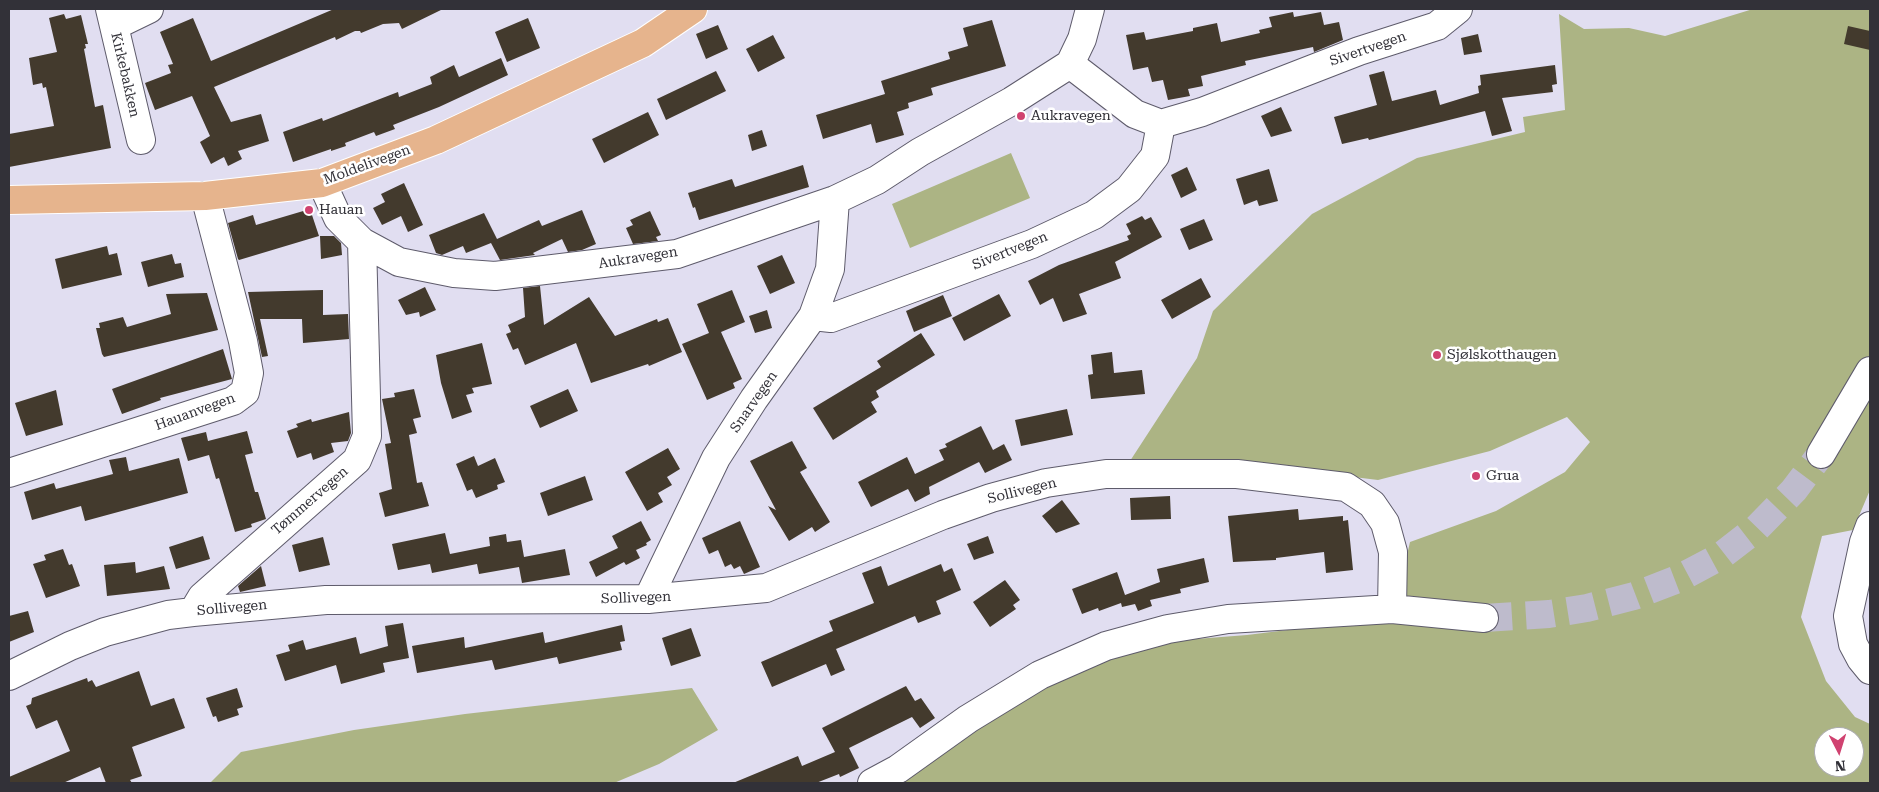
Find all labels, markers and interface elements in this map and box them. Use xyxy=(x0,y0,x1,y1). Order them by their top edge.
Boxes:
street label: Sivertvegen xyxy=(1328,28,1408,70)
street label: Kirkebakken xyxy=(107,31,143,119)
place label: Aukravegen xyxy=(1031,108,1111,124)
marker: Aukravegen xyxy=(1015,110,1027,122)
street label: Moldelivegen xyxy=(321,142,413,188)
place label: Hauan xyxy=(319,202,363,218)
marker: Hauan xyxy=(303,204,315,216)
street label: Sivertvegen xyxy=(970,228,1050,274)
street label: Aukravegen xyxy=(597,243,679,273)
place label: Sjølskotthaugen xyxy=(1447,347,1557,363)
marker: Sjølskotthaugen xyxy=(1431,349,1443,361)
street label: Snarvegen xyxy=(727,368,781,436)
street label: Hauanvegen xyxy=(153,390,237,434)
street label: Tømmervegen xyxy=(268,463,352,539)
place label: Grua xyxy=(1486,468,1519,484)
marker: Grua xyxy=(1470,470,1482,482)
street label: Sollivegen xyxy=(986,474,1058,508)
street label: Sollivegen xyxy=(601,588,671,608)
street label: Sollivegen xyxy=(196,597,268,619)
north arrow xyxy=(1814,727,1864,777)
text: N xyxy=(1834,758,1846,774)

